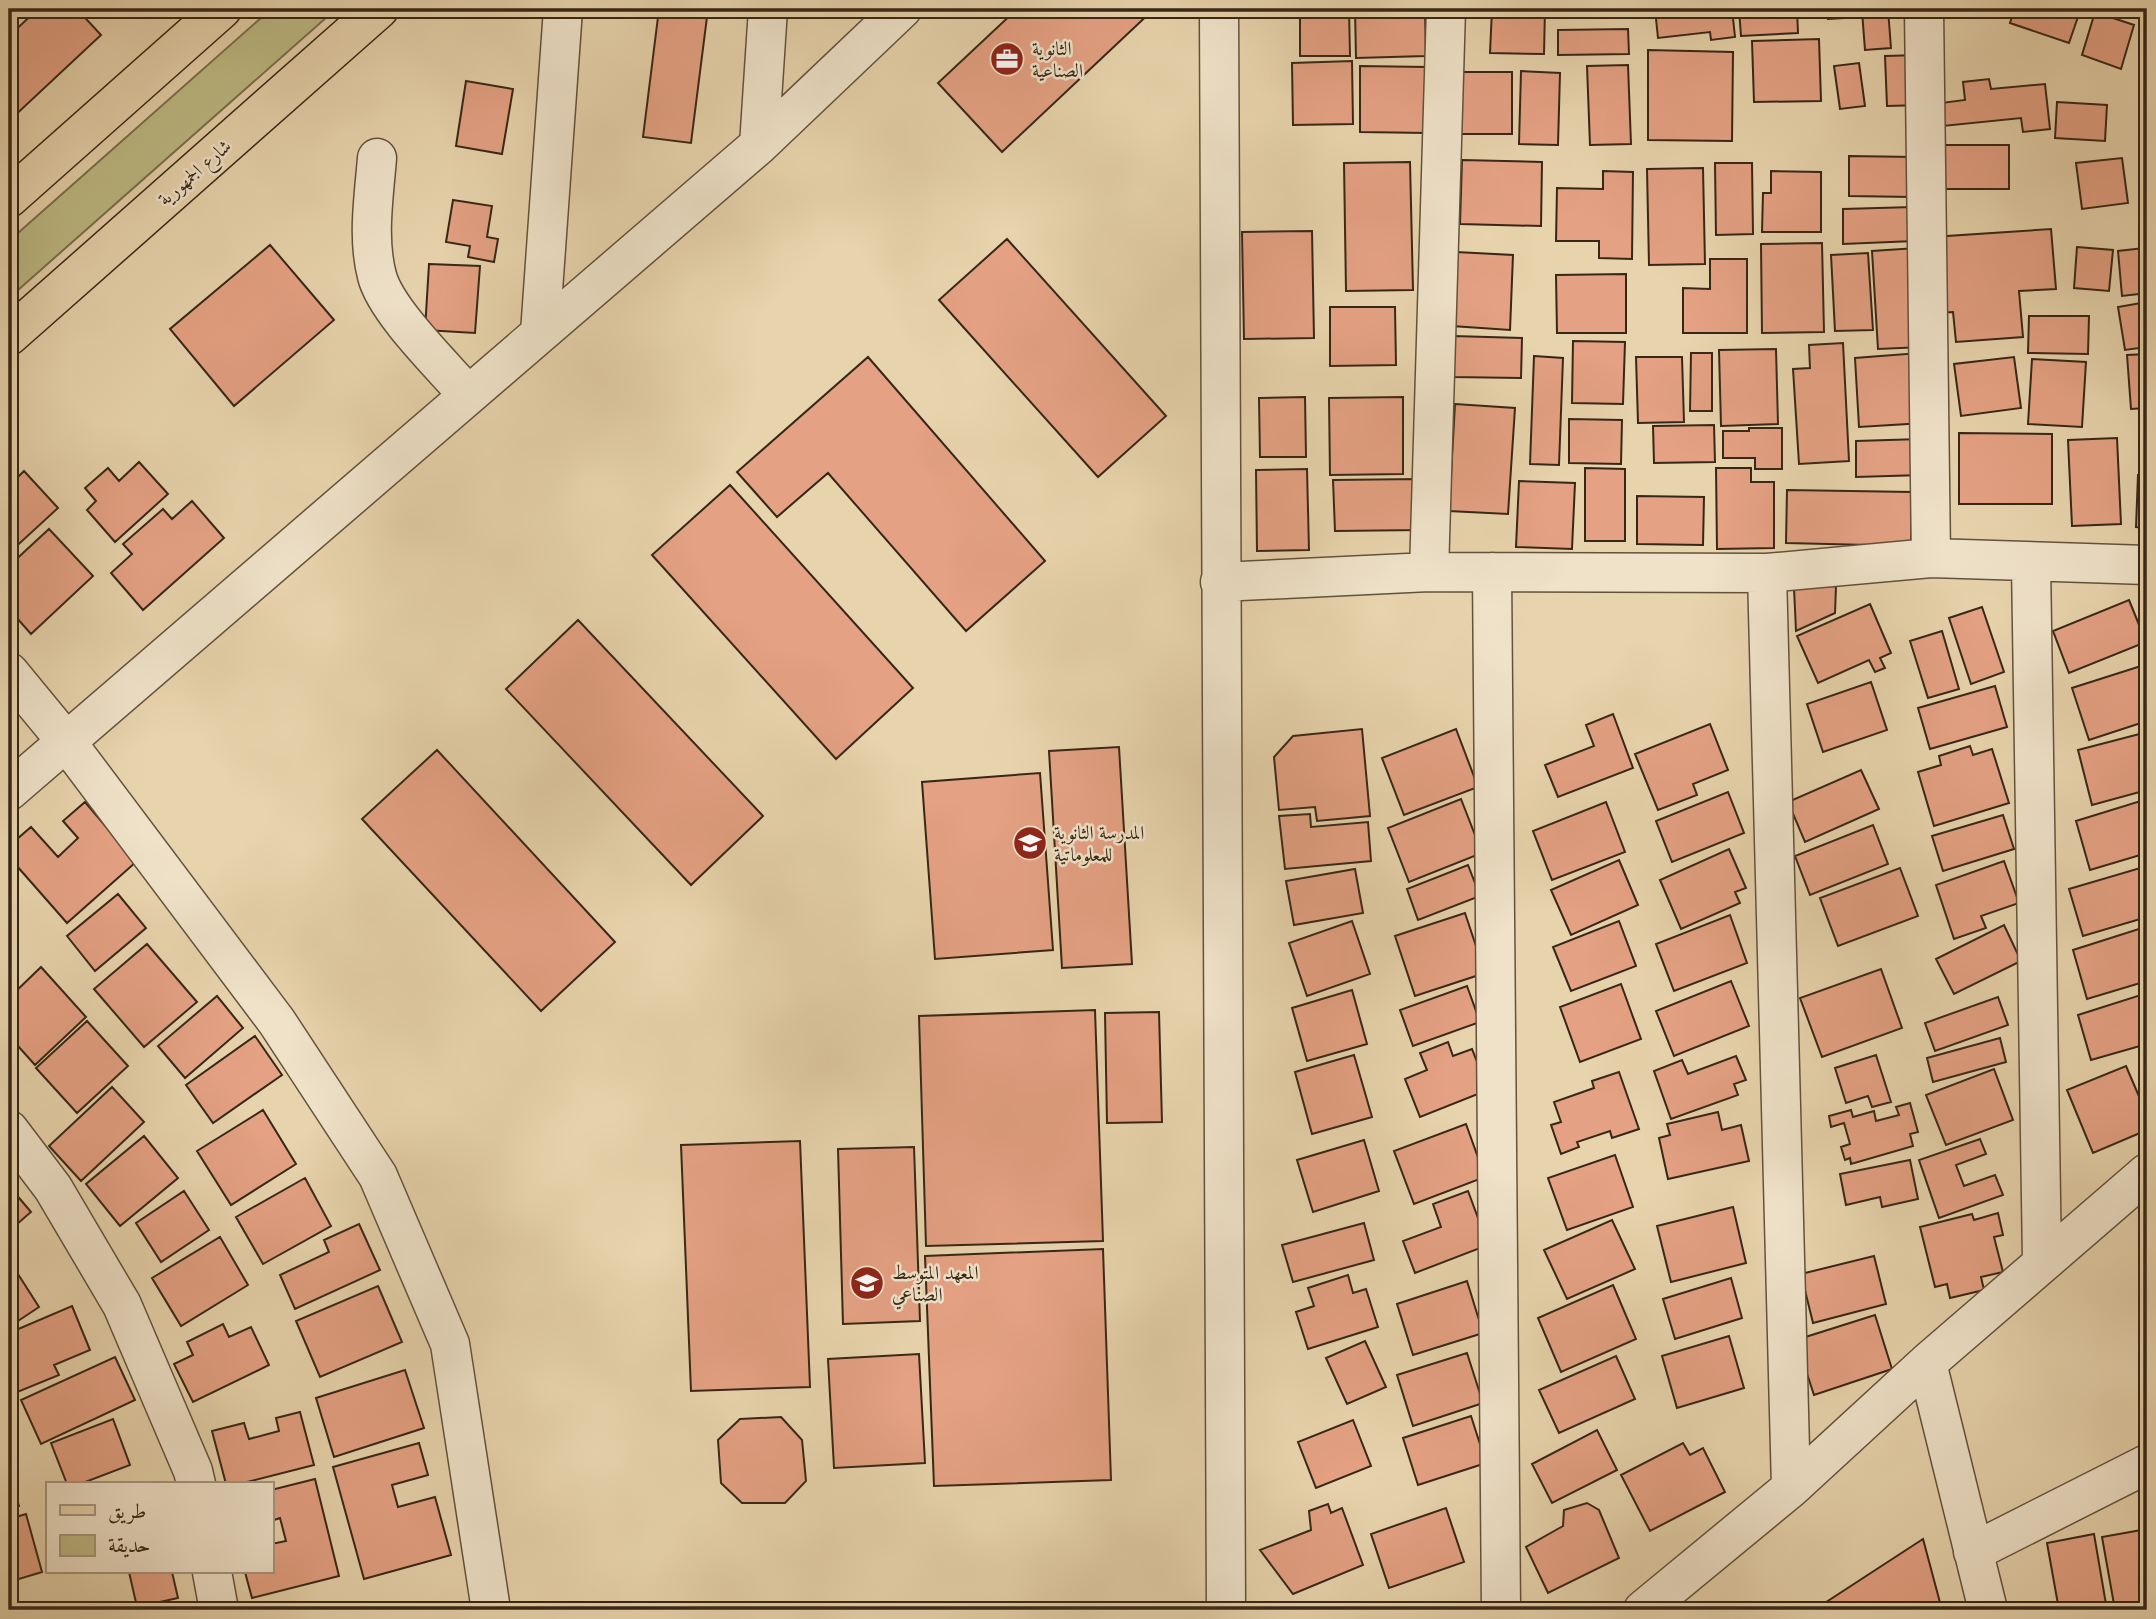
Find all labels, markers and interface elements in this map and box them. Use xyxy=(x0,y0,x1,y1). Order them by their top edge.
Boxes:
office icon: الثانوية الصناعية xyxy=(988,40,1026,78)
place label: الثانوية الصناعية xyxy=(1032,41,1083,82)
street label: شارع الجمهورية xyxy=(156,137,238,213)
school or university icon: المدرسة الثانوية للمعلوماتية xyxy=(1011,824,1049,862)
place label: المدرسة الثانوية للمعلوماتية xyxy=(1054,825,1144,866)
school or university icon: المعهد المتوسط الصناعي xyxy=(848,1264,886,1302)
place label: المعهد المتوسط الصناعي xyxy=(892,1264,979,1310)
legend xyxy=(46,1482,273,1574)
text: طريق xyxy=(108,1502,146,1524)
text: حديقة xyxy=(108,1536,151,1558)

